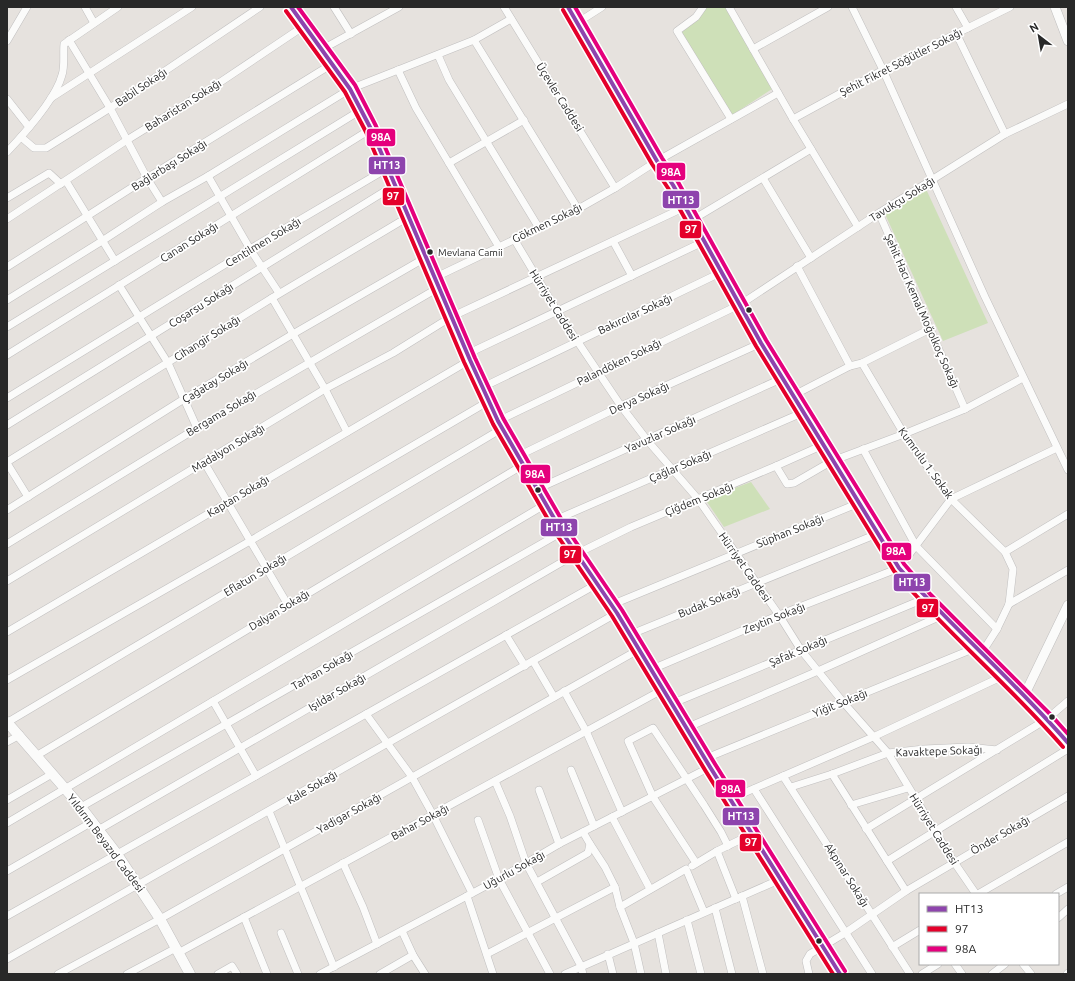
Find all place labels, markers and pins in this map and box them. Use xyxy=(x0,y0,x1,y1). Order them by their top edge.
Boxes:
marker: Mevlana Camii xyxy=(425,247,435,257)
place label: Mevlana Camii xyxy=(438,247,503,258)
unlabelled marker xyxy=(744,305,754,315)
unlabelled marker xyxy=(533,485,543,495)
unlabelled marker xyxy=(1047,712,1057,722)
unlabelled marker xyxy=(814,936,824,946)

